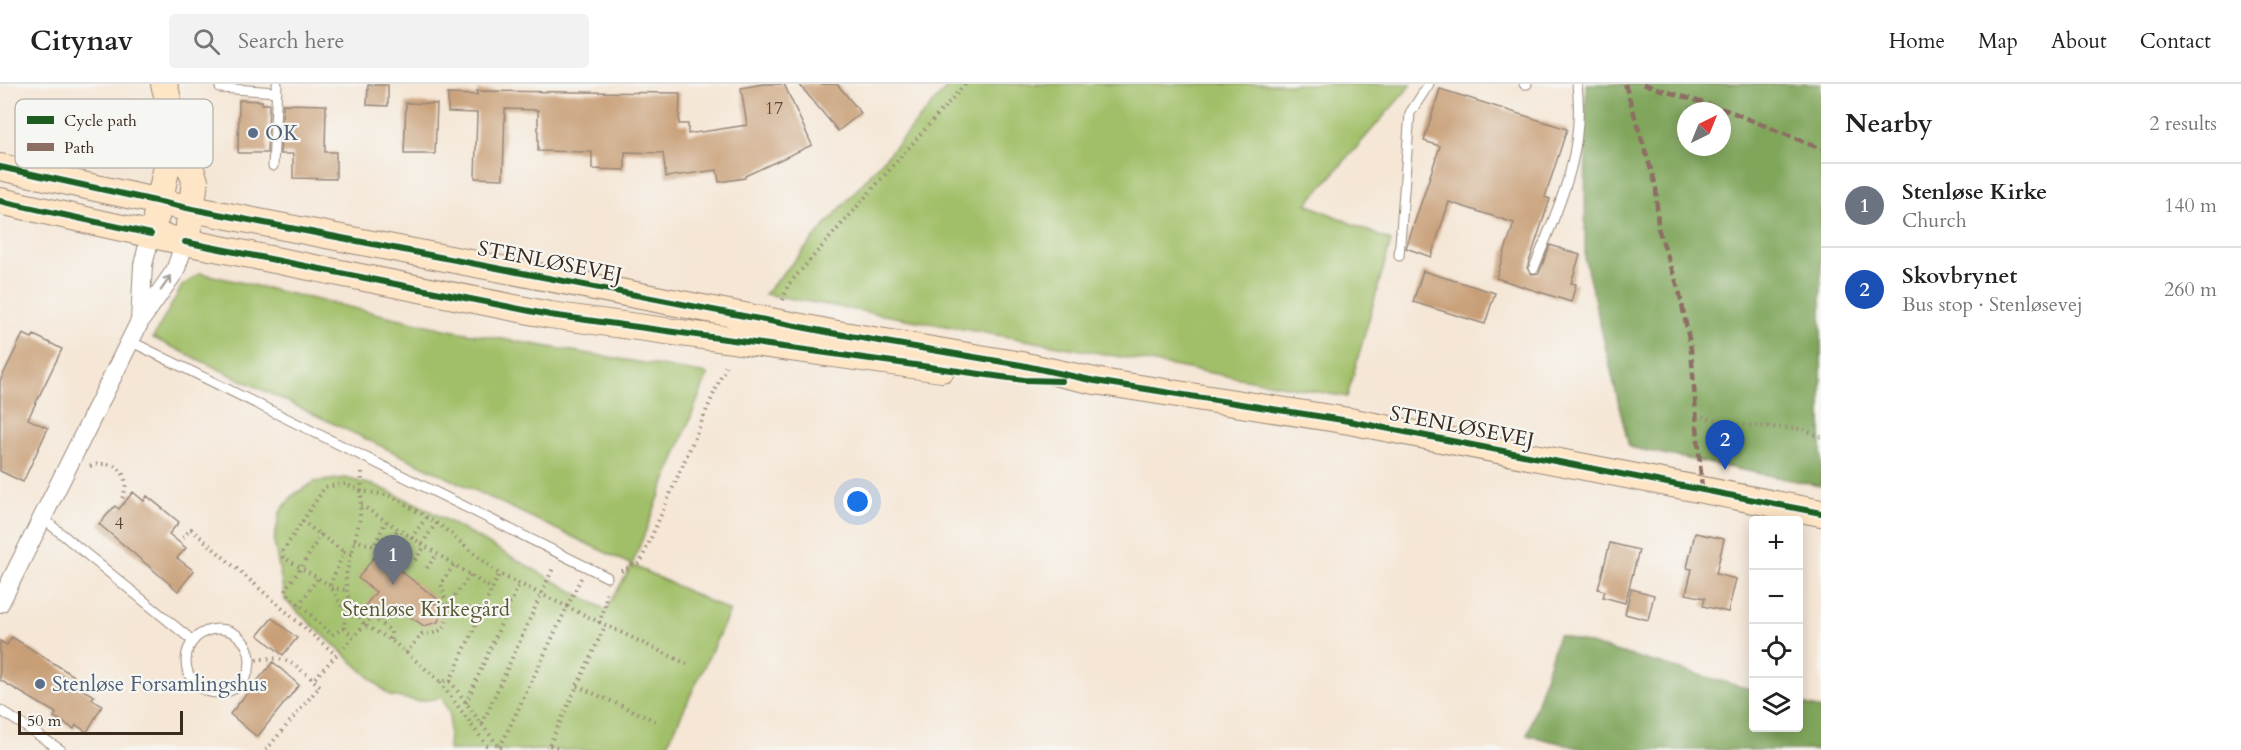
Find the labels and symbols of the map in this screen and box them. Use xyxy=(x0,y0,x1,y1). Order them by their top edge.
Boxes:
house number: 17 xyxy=(765,96,783,121)
legend xyxy=(15,99,213,168)
north arrow xyxy=(1677,102,1731,156)
text: Cycle path xyxy=(64,110,137,132)
place label: OK xyxy=(265,119,299,148)
marker: OK xyxy=(246,126,260,140)
text: Path xyxy=(64,137,94,159)
street label: STENLØSEVEJ xyxy=(475,234,625,290)
one-way arrow xyxy=(160,276,172,292)
street label: STENLØSEVEJ xyxy=(1387,399,1537,455)
pin: 2 xyxy=(1706,420,1744,470)
your location xyxy=(843,487,872,516)
house number: 4 xyxy=(114,511,124,536)
pin: 1 xyxy=(374,536,412,585)
park label: Stenløse Kirkegård xyxy=(342,595,510,624)
place label: Stenløse Forsamlingshus xyxy=(52,670,267,699)
marker: Stenløse Forsamlingshus xyxy=(33,677,47,691)
scale bar xyxy=(18,708,183,736)

